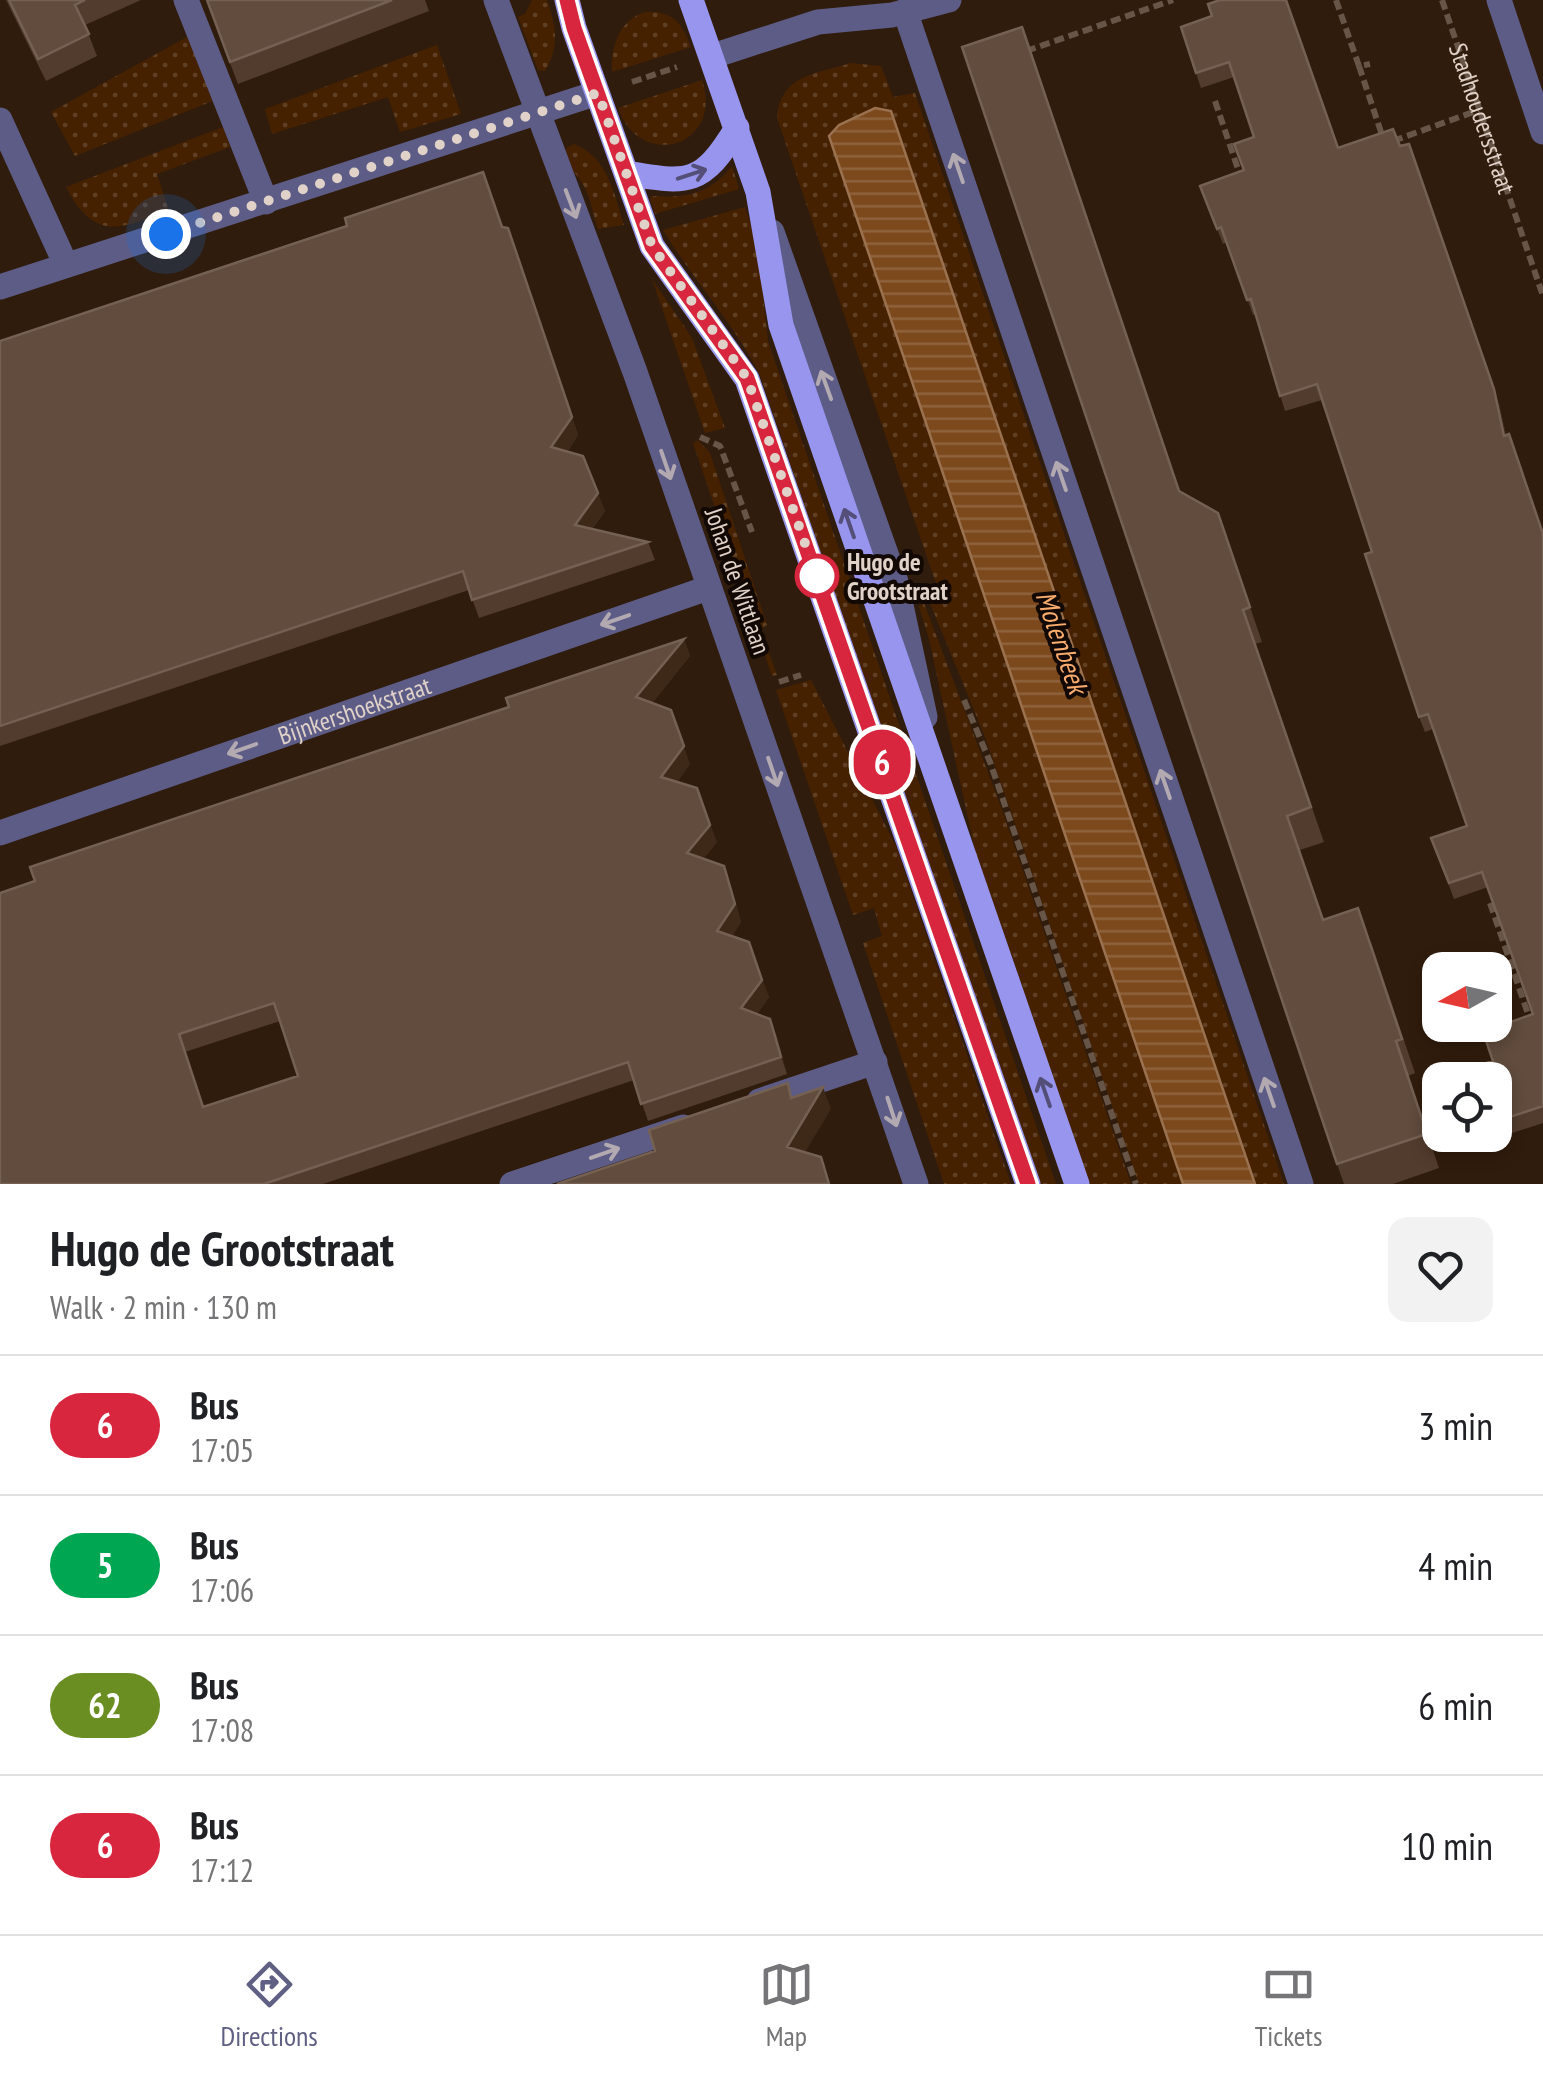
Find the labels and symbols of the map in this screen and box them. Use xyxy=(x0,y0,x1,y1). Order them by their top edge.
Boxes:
street label: Stadhoudersstraat xyxy=(1442,39,1523,198)
one-way arrow xyxy=(948,153,966,184)
one-way arrow xyxy=(676,163,707,181)
one-way arrow xyxy=(563,188,581,219)
your location xyxy=(141,209,191,259)
one-way arrow xyxy=(816,369,834,401)
one-way arrow xyxy=(658,449,676,480)
one-way arrow xyxy=(1051,461,1069,492)
street label: Johan de Wittlaan xyxy=(698,503,778,659)
one-way arrow xyxy=(839,508,857,540)
place label: Hugo de Grootstraat xyxy=(847,546,948,607)
marker: Hugo de Grootstraat xyxy=(796,555,838,597)
water label: Molenbeek xyxy=(1028,586,1098,701)
one-way arrow xyxy=(601,612,632,630)
street label: Bijnkershoekstraat xyxy=(274,669,435,752)
line badge: 6 xyxy=(850,730,914,794)
one-way arrow xyxy=(228,741,259,759)
one-way arrow xyxy=(765,755,783,787)
one-way arrow xyxy=(1154,769,1172,800)
north arrow xyxy=(1422,952,1512,1042)
one-way arrow xyxy=(1035,1077,1053,1108)
one-way arrow xyxy=(1258,1077,1276,1109)
one-way arrow xyxy=(884,1095,902,1127)
one-way arrow xyxy=(588,1142,620,1160)

